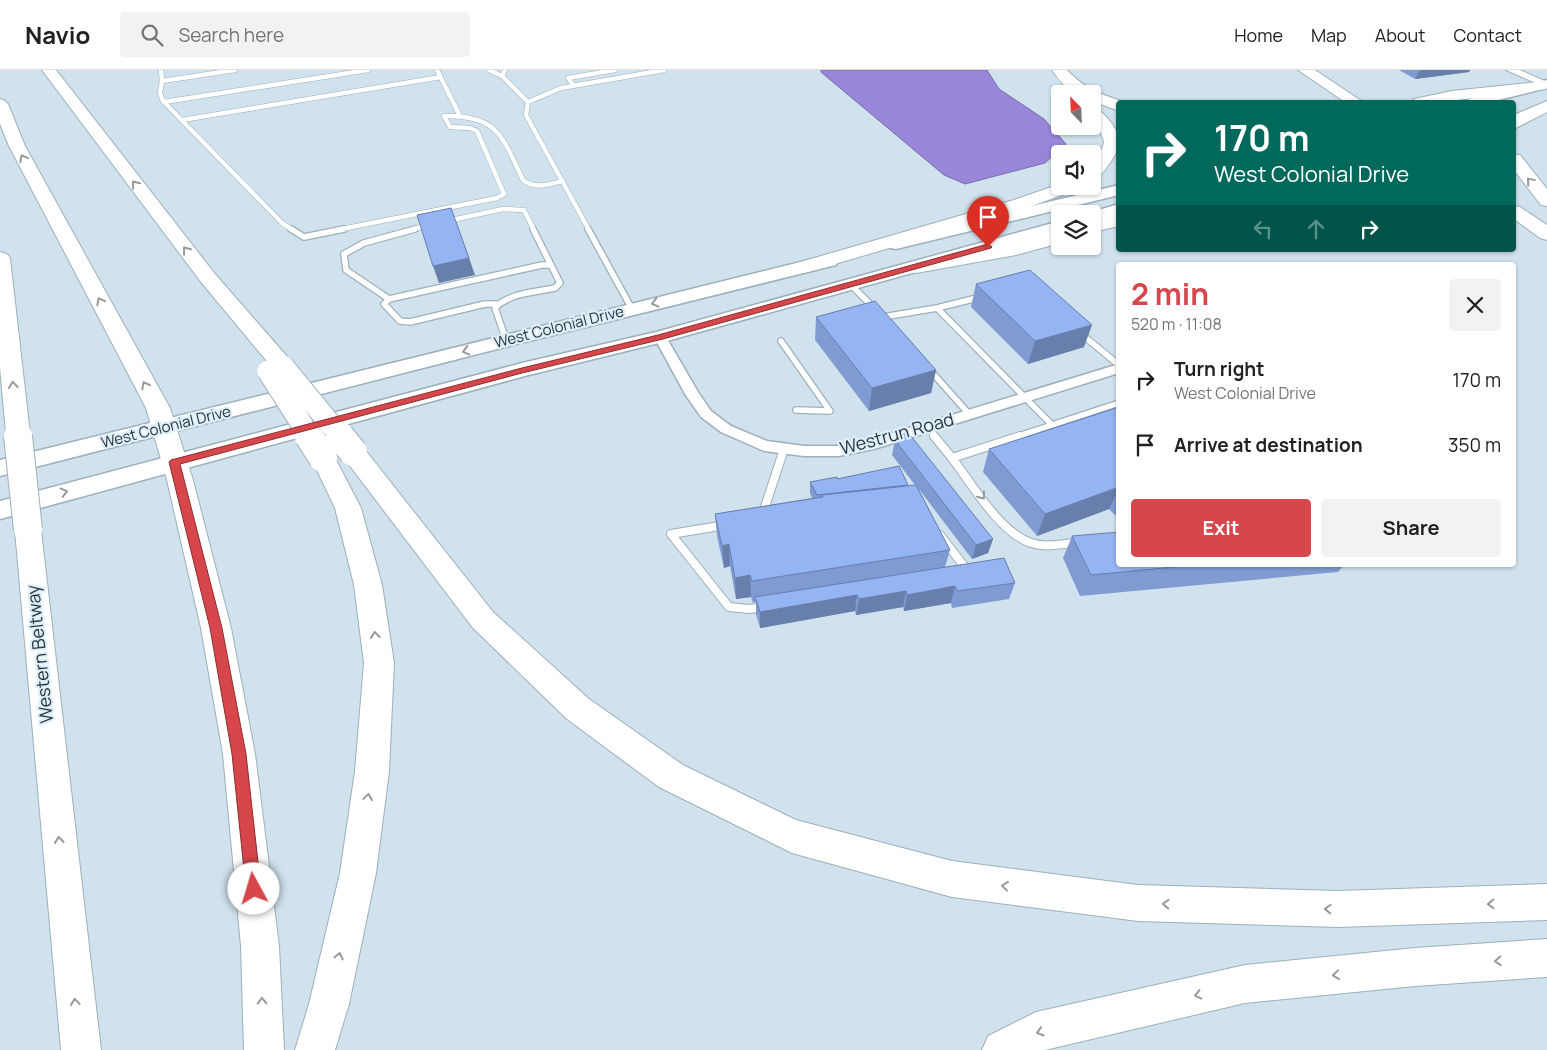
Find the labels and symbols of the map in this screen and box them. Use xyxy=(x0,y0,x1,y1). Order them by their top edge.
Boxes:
north arrow xyxy=(1051,85,1101,135)
one-way arrow xyxy=(19,154,29,163)
one-way arrow xyxy=(1526,177,1535,186)
one-way arrow xyxy=(133,181,141,190)
pin xyxy=(967,196,1009,247)
one-way arrow xyxy=(184,247,192,256)
one-way arrow xyxy=(96,297,106,306)
one-way arrow xyxy=(650,297,659,308)
street label: West Colonial Drive xyxy=(492,300,626,353)
one-way arrow xyxy=(462,345,471,355)
one-way arrow xyxy=(8,381,19,389)
one-way arrow xyxy=(141,381,151,390)
street label: West Colonial Drive xyxy=(99,400,233,453)
street label: Westrun Road xyxy=(837,406,956,460)
one-way arrow xyxy=(59,488,67,498)
one-way arrow xyxy=(976,490,985,500)
street label: Western Beltway xyxy=(20,583,58,725)
one-way arrow xyxy=(370,630,381,638)
one-way arrow xyxy=(363,792,373,801)
one-way arrow xyxy=(54,836,65,844)
position arrow xyxy=(227,862,279,914)
one-way arrow xyxy=(1000,881,1009,891)
one-way arrow xyxy=(1487,898,1495,909)
one-way arrow xyxy=(1162,899,1170,909)
one-way arrow xyxy=(1324,904,1332,914)
one-way arrow xyxy=(333,952,344,961)
one-way arrow xyxy=(1494,956,1502,967)
one-way arrow xyxy=(1332,969,1340,980)
one-way arrow xyxy=(1193,989,1202,1000)
one-way arrow xyxy=(70,997,81,1005)
one-way arrow xyxy=(257,997,267,1005)
one-way arrow xyxy=(1036,1026,1044,1036)

